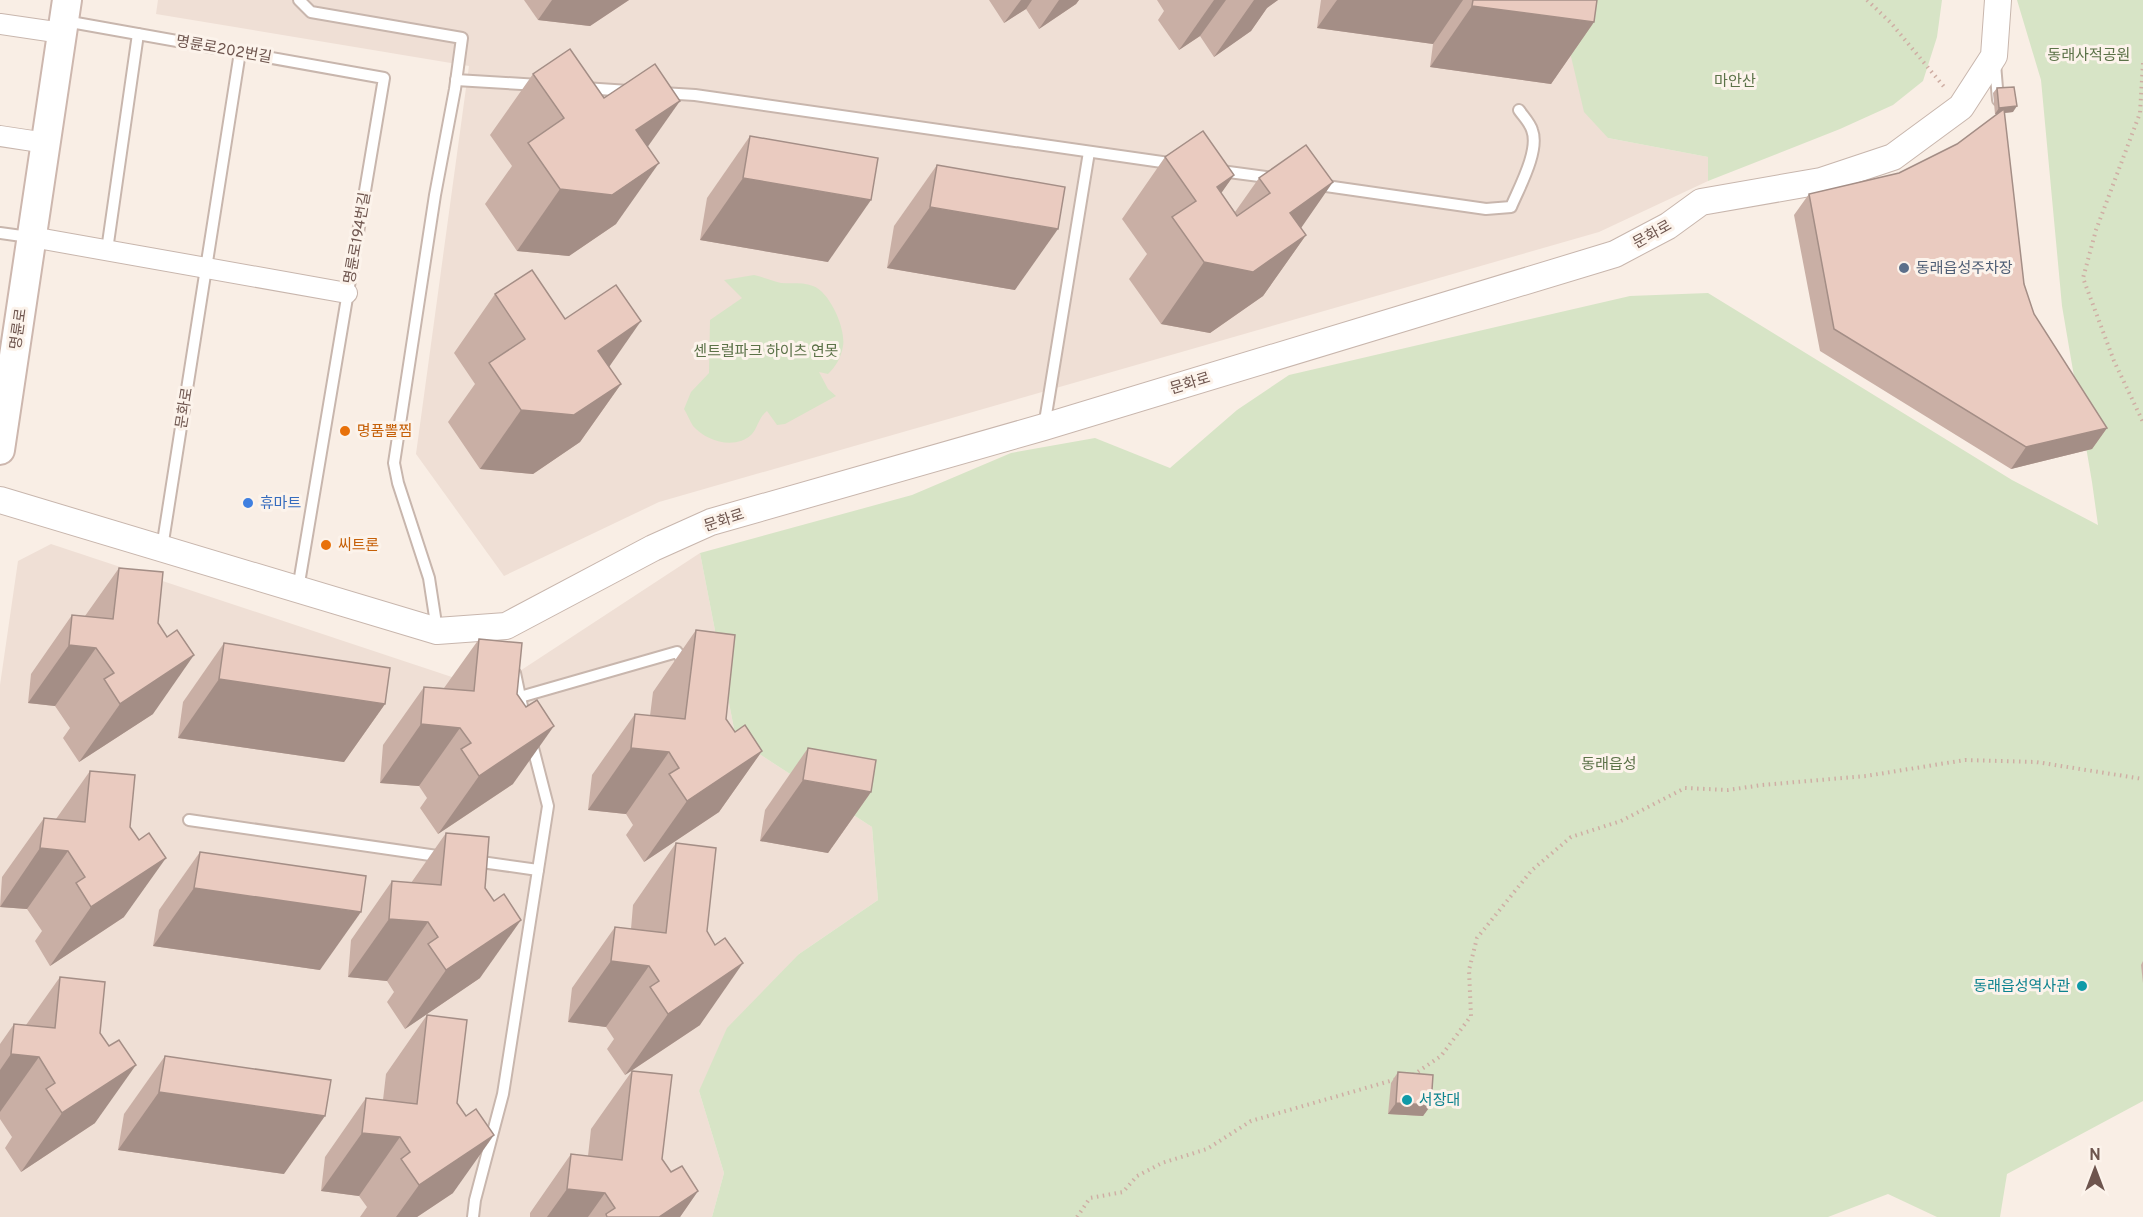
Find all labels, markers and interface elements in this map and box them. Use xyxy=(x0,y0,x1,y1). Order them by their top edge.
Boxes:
street label: 명륜로202번길 xyxy=(174,33,273,68)
park label: 동래사적공원 xyxy=(2048,47,2130,66)
park label: 마안산 xyxy=(1714,73,1756,92)
street label: 명륜로194번길 xyxy=(341,191,376,286)
street label: 문화로 xyxy=(1630,217,1675,254)
place label: 동래읍성주차장 xyxy=(1916,260,2013,279)
marker: 동래읍성주차장 xyxy=(1897,261,1911,275)
street label: 명륜로 xyxy=(7,307,32,351)
park label: 센트럴파크 하이츠 연못 xyxy=(693,343,839,362)
street label: 문화로 xyxy=(1168,369,1213,400)
street label: 문화로 xyxy=(173,386,198,430)
place label: 명품뽈찜 xyxy=(357,423,412,442)
marker: 명품뽈찜 xyxy=(338,424,352,438)
place label: 휴마트 xyxy=(260,495,302,514)
marker: 휴마트 xyxy=(241,496,255,510)
street label: 문화로 xyxy=(702,506,747,537)
place label: 씨트론 xyxy=(338,537,379,556)
marker: 씨트론 xyxy=(319,538,333,552)
park label: 동래읍성 xyxy=(1581,756,1637,775)
place label: 동래읍성역사관 xyxy=(1973,978,2070,997)
marker: 동래읍성역사관 xyxy=(2075,979,2089,993)
place label: 서장대 xyxy=(1419,1092,1460,1111)
marker: 서장대 xyxy=(1400,1093,1414,1107)
north arrow xyxy=(2065,1139,2125,1199)
text: N xyxy=(2089,1146,2101,1166)

